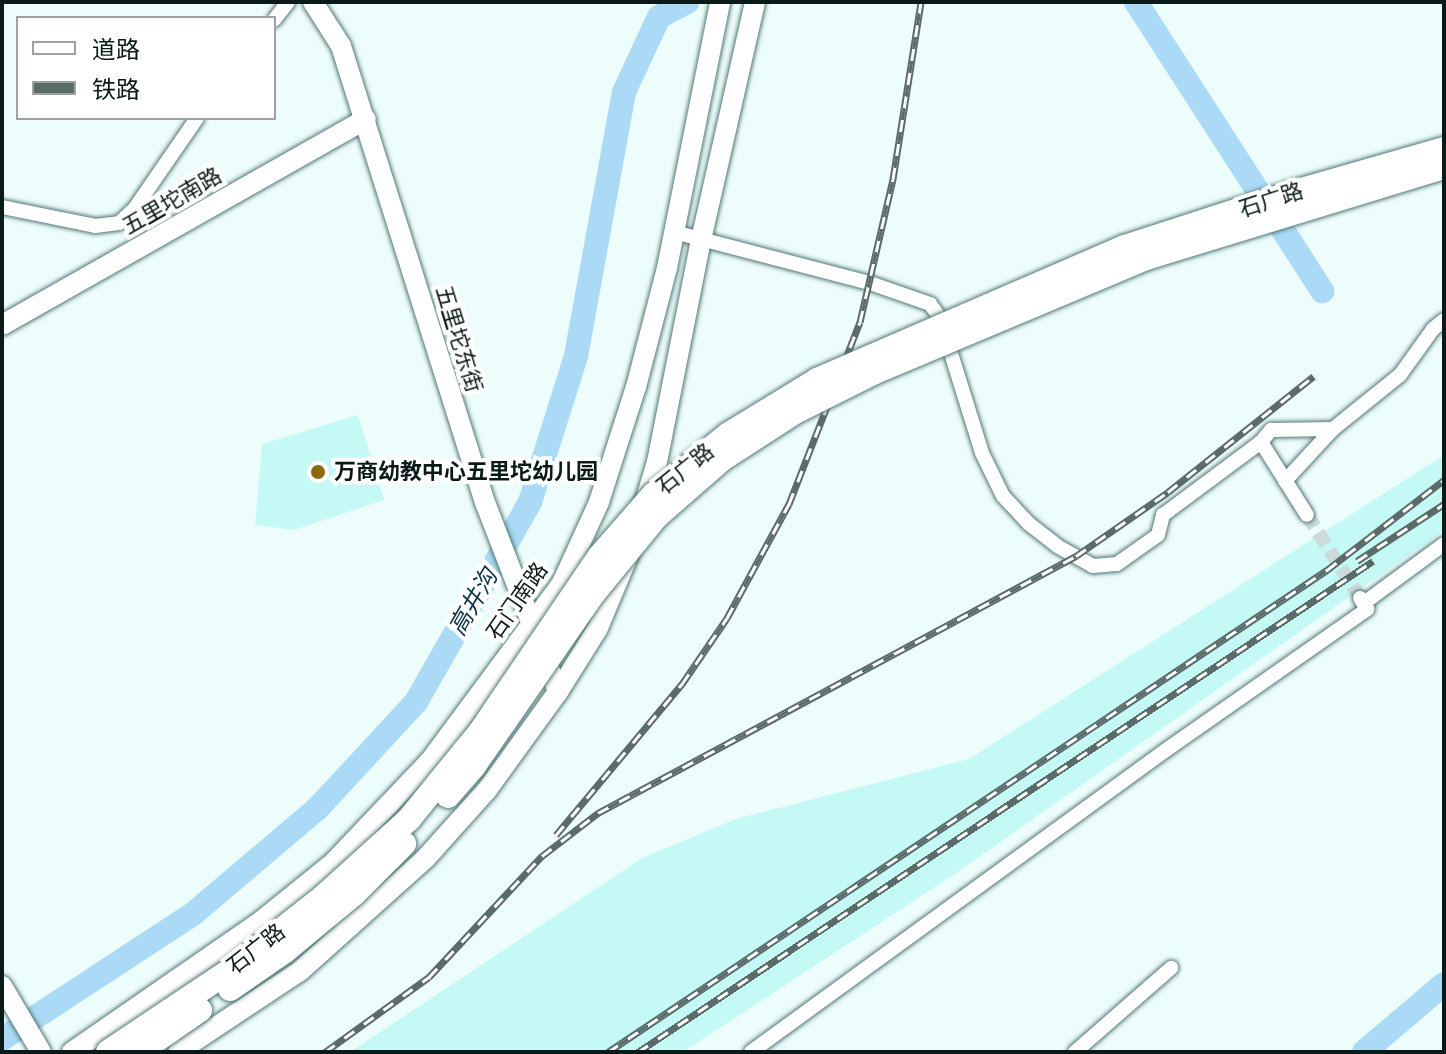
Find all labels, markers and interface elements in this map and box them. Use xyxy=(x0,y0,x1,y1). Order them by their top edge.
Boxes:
legend xyxy=(16,16,276,120)
text: 道路 xyxy=(92,31,140,67)
text: 铁路 xyxy=(92,71,140,107)
street label: 五里坨南路 xyxy=(118,162,226,240)
street label: 石广路 xyxy=(1236,177,1306,223)
street label: 五里坨东街 xyxy=(430,283,488,395)
street label: 石广路 xyxy=(651,438,719,500)
place label: 万商幼教中心五里坨幼儿园 xyxy=(334,459,598,485)
marker: 万商幼教中心五里坨幼儿园 xyxy=(309,463,327,481)
street label: 石门南路 xyxy=(481,557,553,645)
water label: 高井沟 xyxy=(443,564,503,640)
street label: 石广路 xyxy=(222,918,290,980)

